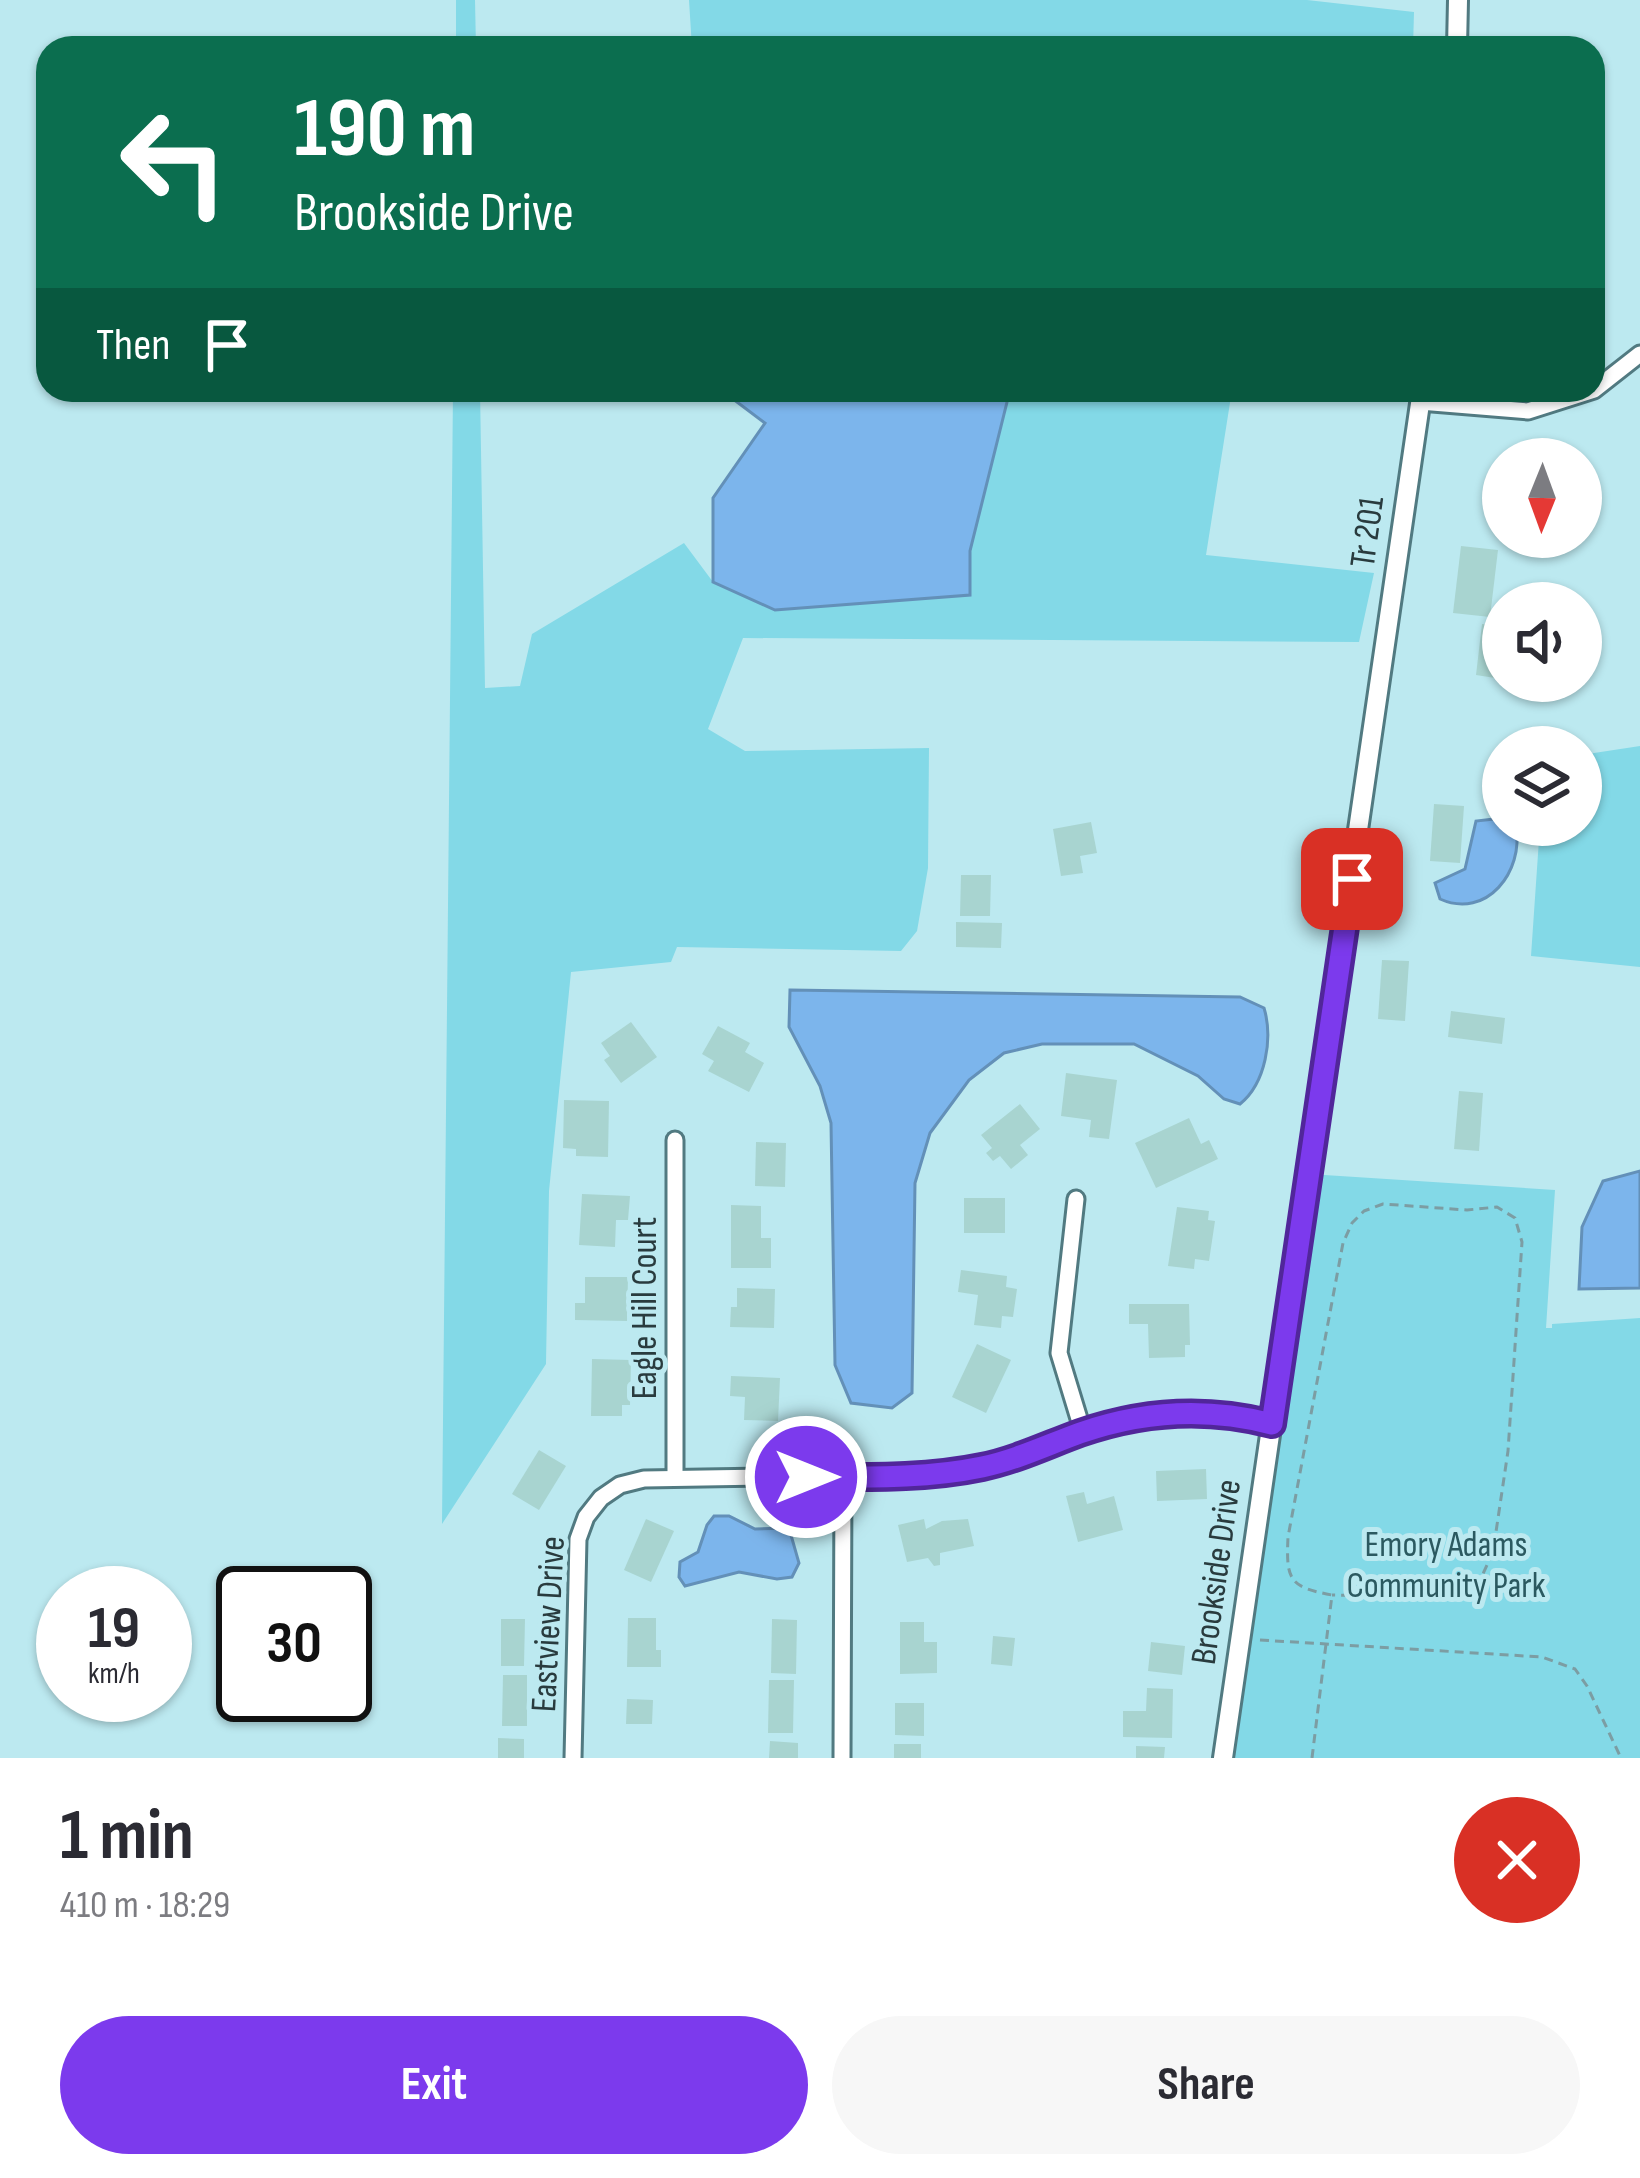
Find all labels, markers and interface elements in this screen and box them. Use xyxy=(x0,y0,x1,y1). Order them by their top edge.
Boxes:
text: 190 m xyxy=(294,79,476,180)
icon: left xyxy=(96,84,252,240)
text: Brookside Drive xyxy=(294,181,574,246)
icon: arrive xyxy=(194,312,260,378)
text: Then xyxy=(96,318,170,373)
north arrow xyxy=(1482,438,1602,558)
map controls xyxy=(1482,438,1602,846)
street label: Tr 201 xyxy=(1342,493,1394,570)
button: sound xyxy=(1482,582,1602,702)
button: layers xyxy=(1482,726,1602,846)
pin xyxy=(1301,828,1403,930)
icon: arrive xyxy=(1319,846,1385,912)
street label: Eagle Hill Court xyxy=(624,1217,667,1399)
position arrow xyxy=(743,1414,869,1540)
street label: Brookside Drive xyxy=(1183,1477,1251,1667)
park label: Emory Adams Community Park xyxy=(1347,1524,1546,1608)
street label: Eastview Drive xyxy=(523,1535,575,1713)
speed limit sign: 30 xyxy=(216,1566,372,1722)
text: 19 xyxy=(88,1593,140,1665)
text: km/h xyxy=(88,1656,140,1692)
text: 1 min xyxy=(60,1793,194,1880)
button: close xyxy=(1454,1797,1580,1923)
text: 410 m · 18:29 xyxy=(60,1882,230,1929)
button: Exit xyxy=(60,2016,808,2154)
button: Share xyxy=(832,2016,1580,2154)

